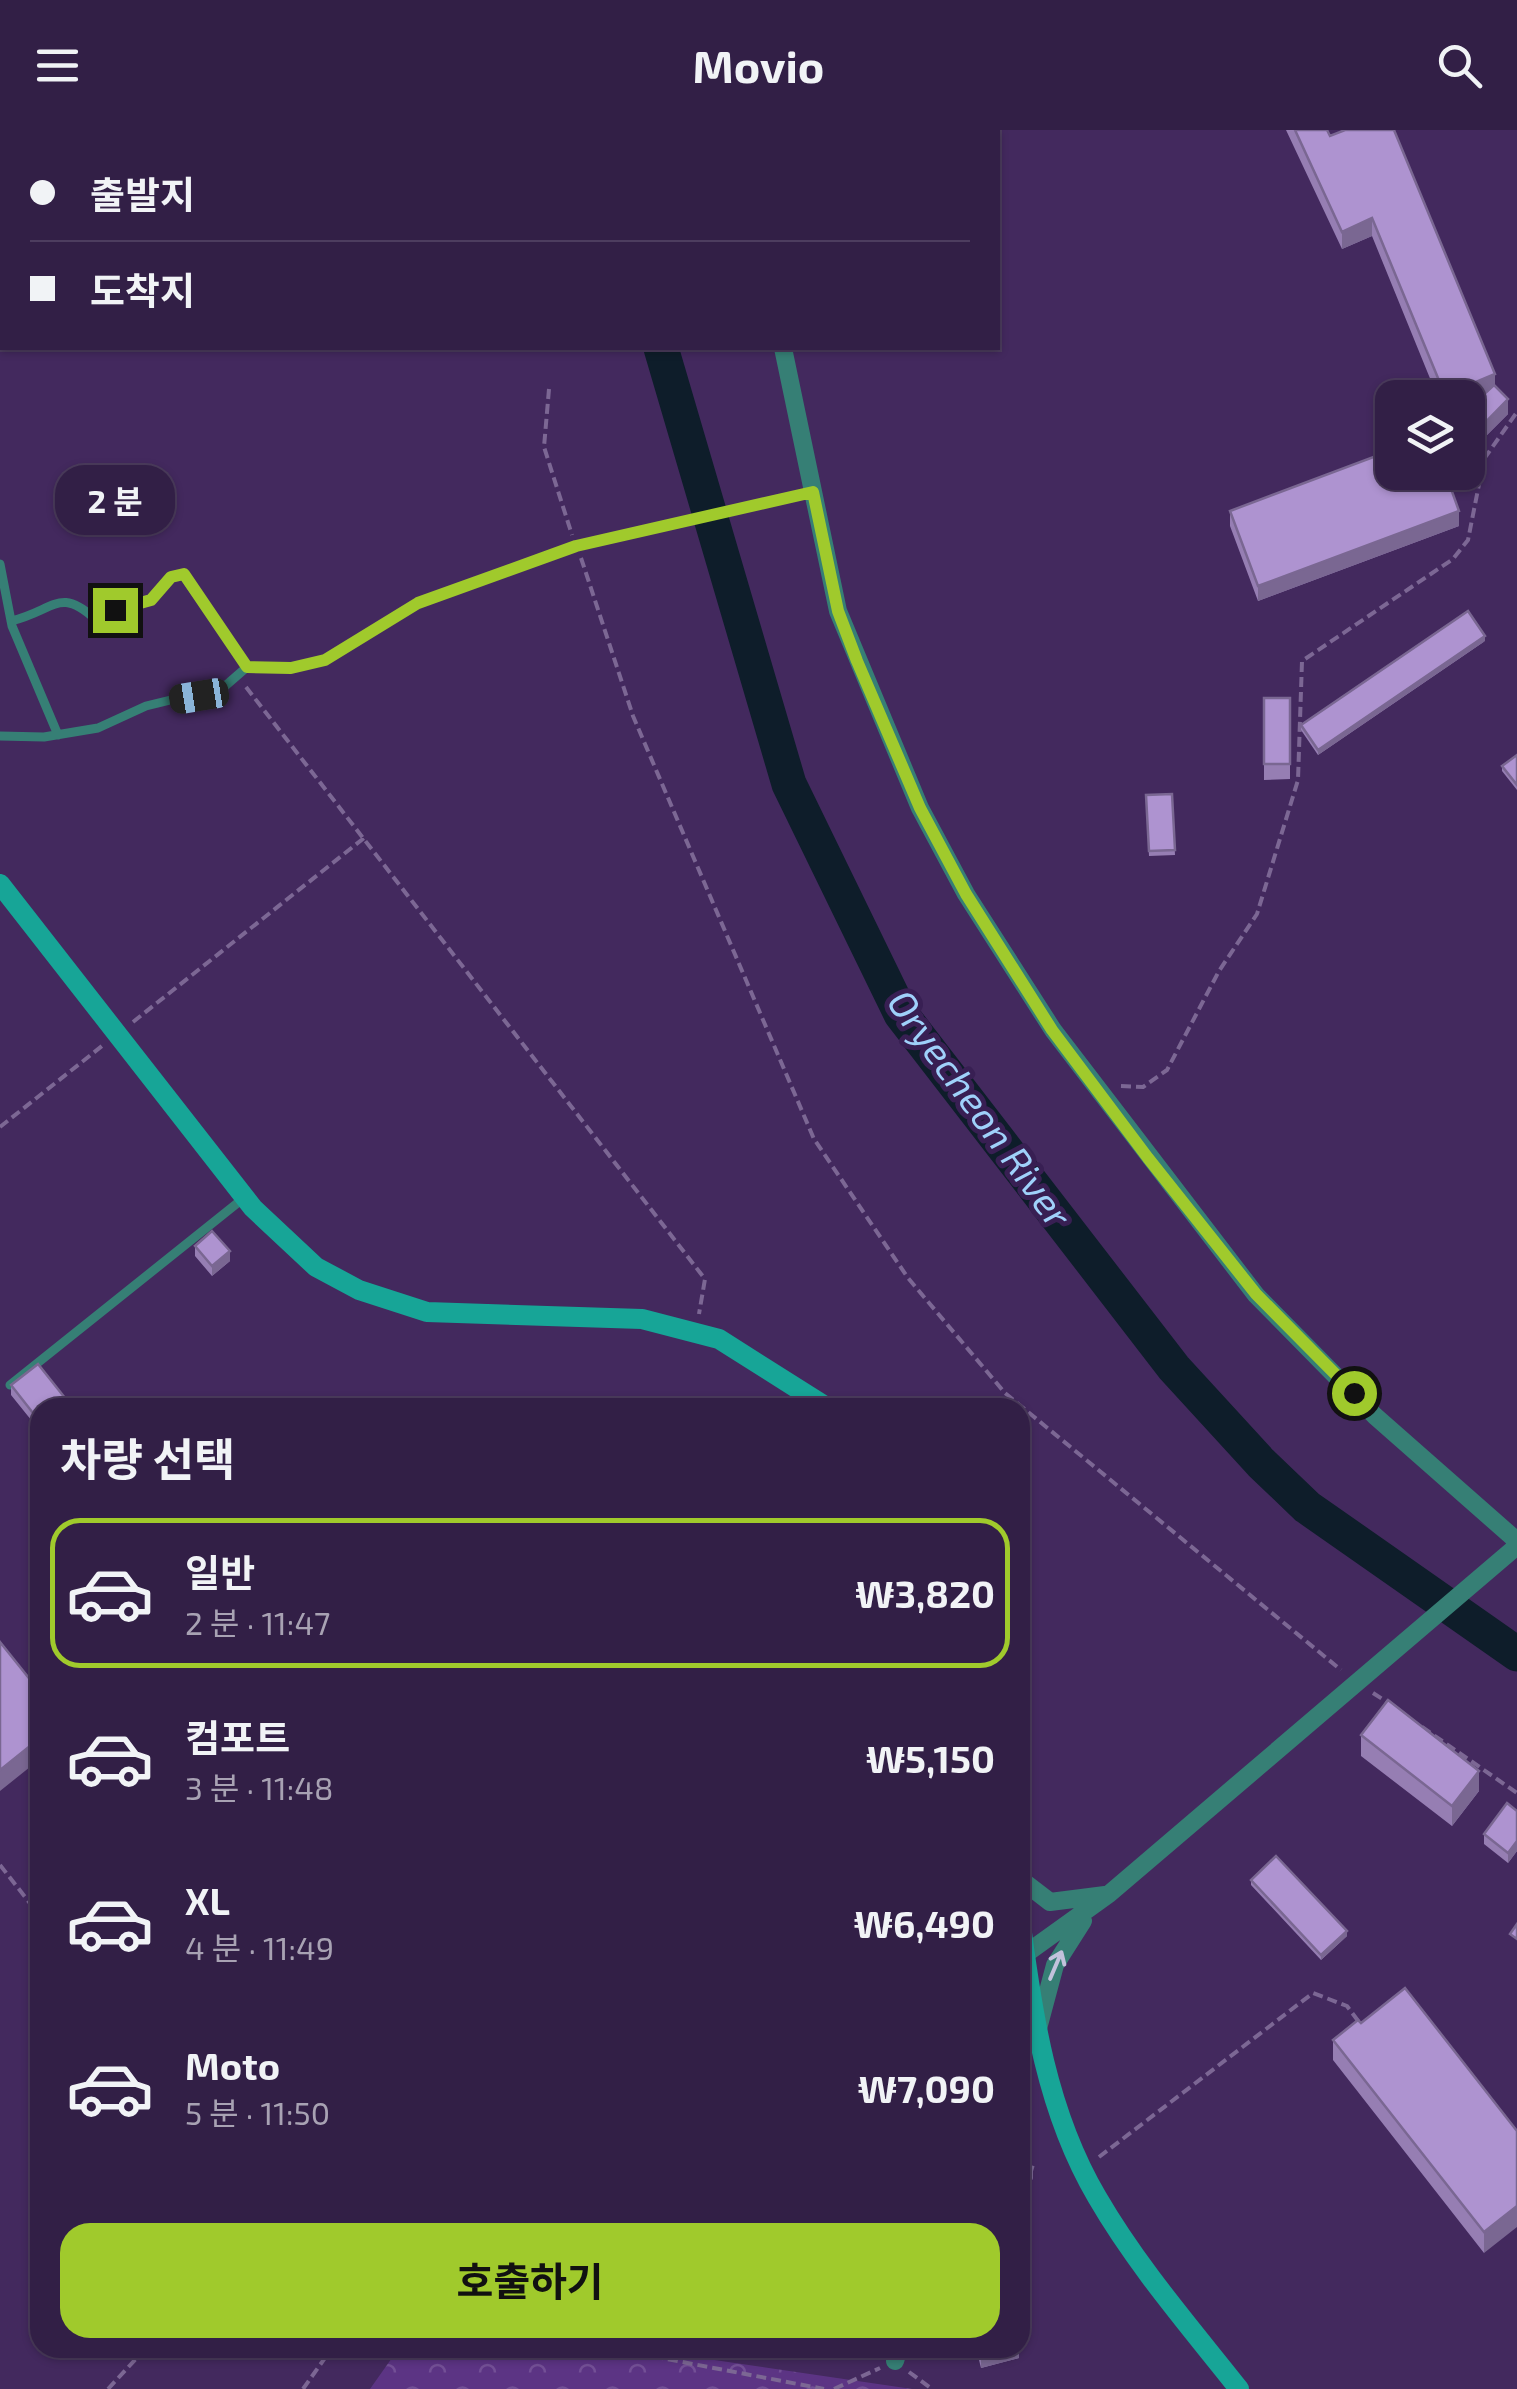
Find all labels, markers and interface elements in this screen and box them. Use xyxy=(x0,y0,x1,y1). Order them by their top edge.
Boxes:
icon: menu xyxy=(30,38,85,93)
text: Movio xyxy=(693,38,824,92)
icon: search xyxy=(1432,38,1487,93)
text: 출발지 xyxy=(90,171,195,217)
text: 도착지 xyxy=(90,267,195,313)
map controls xyxy=(1375,380,1485,490)
button: layers xyxy=(1375,380,1485,490)
callout: 2 분 xyxy=(55,465,175,535)
text: 2 분 xyxy=(88,481,142,519)
route end xyxy=(93,588,138,633)
car xyxy=(167,676,231,716)
water label: Oryecheon River xyxy=(879,980,1083,1236)
route start xyxy=(1332,1371,1377,1416)
text: 차량 선택 xyxy=(60,1431,235,1485)
icon: car xyxy=(65,1548,155,1638)
text: 일반 xyxy=(185,1549,255,1595)
text: ₩3,820 xyxy=(855,1570,995,1616)
text: 2 분 · 11:47 xyxy=(185,1603,330,1641)
icon: car xyxy=(65,1713,155,1803)
text: 컴포트 xyxy=(185,1714,290,1760)
text: ₩5,150 xyxy=(866,1735,995,1781)
text: 3 분 · 11:48 xyxy=(185,1768,333,1806)
text: XL xyxy=(185,1877,230,1923)
icon: car xyxy=(65,1878,155,1968)
text: ₩6,490 xyxy=(854,1900,995,1946)
text: 4 분 · 11:49 xyxy=(185,1928,334,1966)
one-way arrow xyxy=(1049,1950,1067,1981)
text: Moto xyxy=(185,2042,280,2088)
icon: car xyxy=(65,2043,155,2133)
text: ₩7,090 xyxy=(858,2065,995,2111)
text: 5 분 · 11:50 xyxy=(185,2093,330,2131)
button: 호출하기 xyxy=(60,2223,1000,2338)

